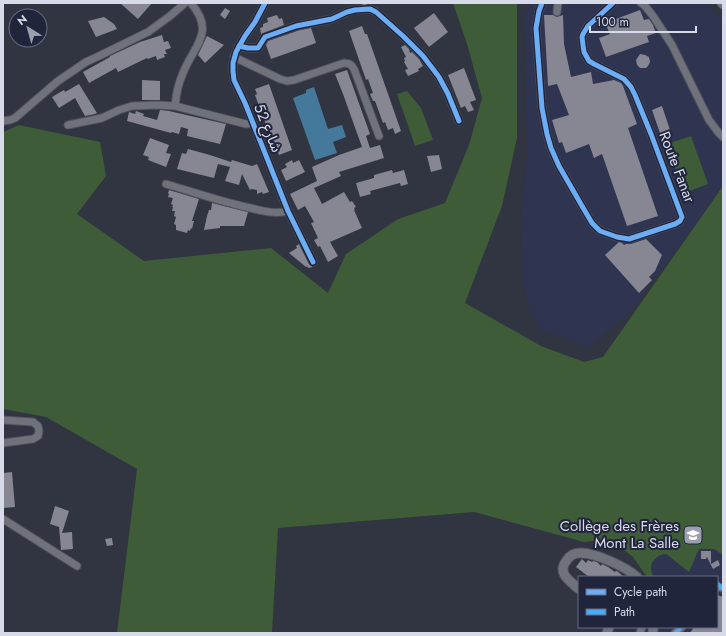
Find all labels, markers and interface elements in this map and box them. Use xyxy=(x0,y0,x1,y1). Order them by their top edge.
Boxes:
north arrow xyxy=(8,8,48,48)
scale bar xyxy=(590,8,696,34)
text: N xyxy=(14,11,30,29)
text: 100 m xyxy=(596,13,629,31)
street label: شارع 52 xyxy=(247,100,288,156)
street label: Route Fanar xyxy=(653,128,701,207)
place label: Collège des Frères Mont La Salle xyxy=(560,515,679,554)
school or university icon: Collège des Frères Mont La Salle xyxy=(682,524,704,546)
legend xyxy=(578,576,718,628)
text: Cycle path xyxy=(614,583,667,601)
text: Path xyxy=(614,603,635,621)

